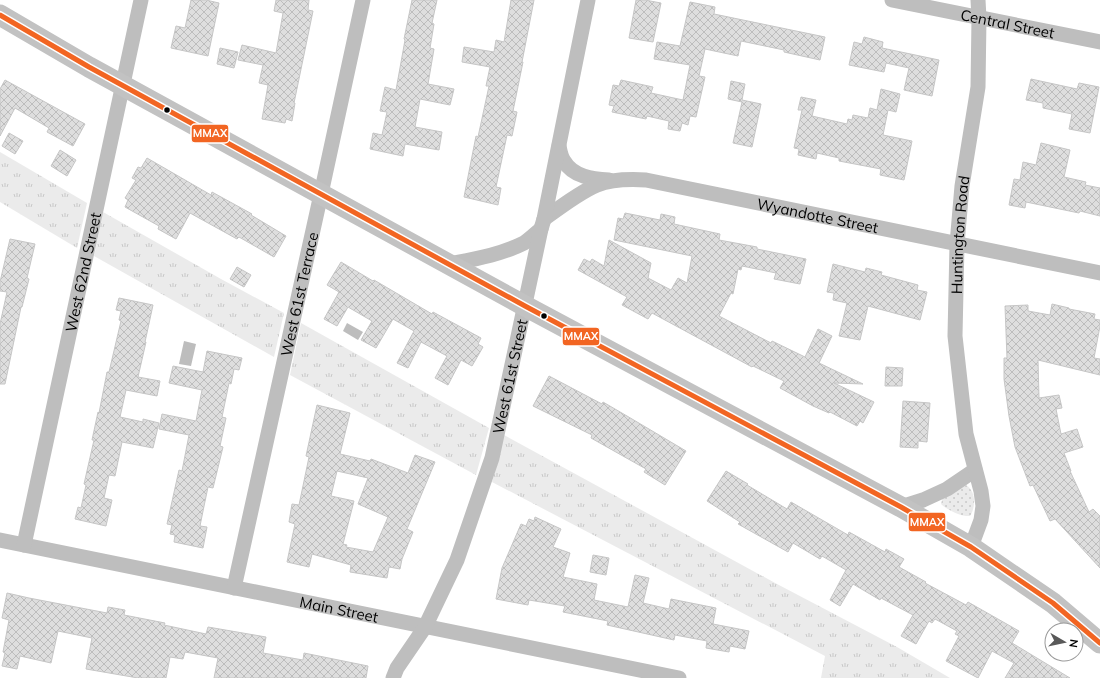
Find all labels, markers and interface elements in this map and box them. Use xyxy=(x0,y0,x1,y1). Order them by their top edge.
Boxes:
street label: Central Street xyxy=(959,5,1056,42)
unlabelled marker xyxy=(162,105,172,115)
line badge: MMAX xyxy=(191,124,229,143)
text: MMAX xyxy=(193,126,228,140)
street label: Huntington Road xyxy=(946,174,973,294)
street label: Wyandotte Street xyxy=(755,193,880,237)
street label: West 62nd Street xyxy=(60,211,105,334)
street label: West 61st Terrace xyxy=(276,230,322,358)
unlabelled marker xyxy=(539,311,549,321)
street label: West 61st Street xyxy=(488,317,531,435)
line badge: MMAX xyxy=(562,327,600,346)
text: MMAX xyxy=(564,329,599,343)
line badge: MMAX xyxy=(908,512,946,532)
text: MMAX xyxy=(910,515,945,529)
street label: Main Street xyxy=(298,592,380,626)
north arrow xyxy=(1044,622,1084,662)
text: N xyxy=(1066,638,1081,649)

